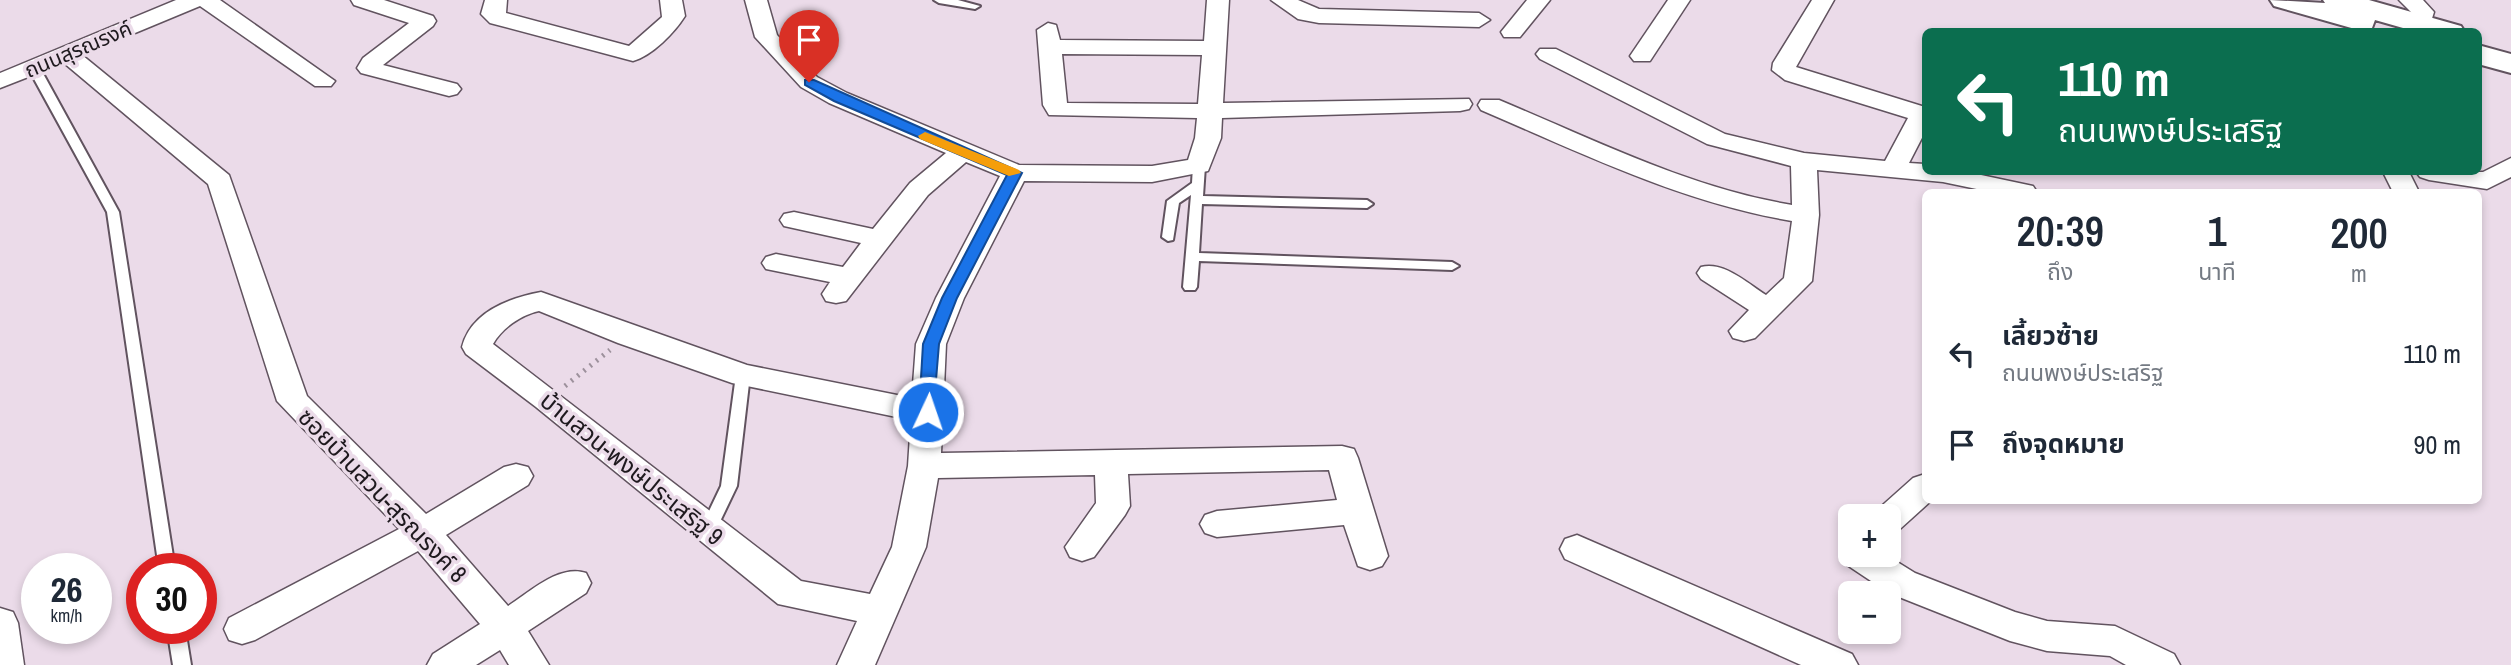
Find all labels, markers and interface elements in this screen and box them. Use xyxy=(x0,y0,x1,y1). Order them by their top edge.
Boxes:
pin xyxy=(779,10,839,82)
street label: ถนนสุรณรงค์ xyxy=(20,13,136,85)
icon: arrive xyxy=(790,21,828,59)
text: 110 m xyxy=(2058,45,2170,111)
icon: left xyxy=(1943,56,2034,147)
text: ถนนพงษ์ประเสริฐ xyxy=(2058,109,2283,152)
text: 20:39 xyxy=(2016,203,2104,259)
text: 1 xyxy=(2207,203,2227,259)
text: 200 xyxy=(2330,205,2388,261)
text: ถึง xyxy=(2047,256,2073,287)
text: นาที xyxy=(2198,256,2236,287)
text: m xyxy=(2351,258,2367,289)
text: เลี้ยวซ้าย xyxy=(2002,318,2099,353)
icon: left xyxy=(1943,335,1981,373)
text: 110 m xyxy=(2403,336,2461,371)
text: ถนนพงษ์ประเสริฐ xyxy=(2002,357,2164,388)
position arrow xyxy=(891,375,965,449)
street label: บ้านสวน-พงษ์ประเสริฐ 9 xyxy=(534,384,730,552)
street label: ซอยบ้านสวน-สุรณรงค์ 8 xyxy=(292,401,474,589)
icon: arrive xyxy=(1943,426,1981,464)
text: ถึงจุดหมาย xyxy=(2002,426,2125,461)
text: 90 m xyxy=(2414,427,2461,462)
map controls xyxy=(1838,504,1901,644)
button: + xyxy=(1838,504,1901,567)
speed limit sign: 30 xyxy=(126,553,217,644)
text: 26 xyxy=(51,566,82,613)
button: − xyxy=(1838,581,1901,644)
text: km/h xyxy=(51,603,83,628)

